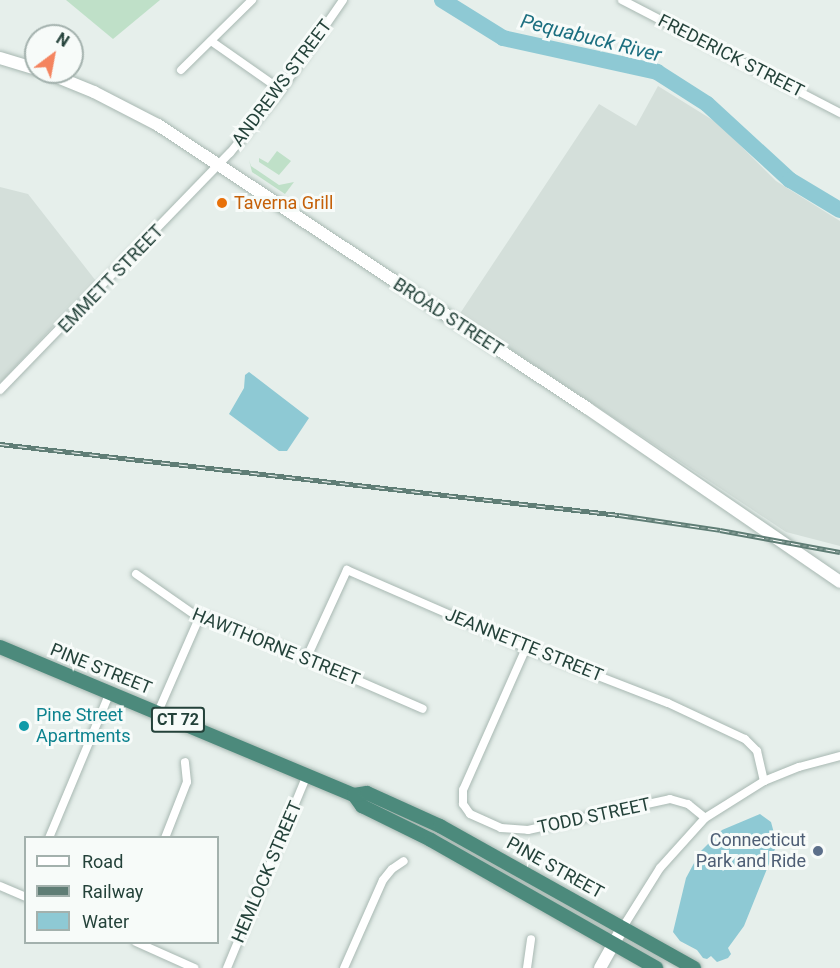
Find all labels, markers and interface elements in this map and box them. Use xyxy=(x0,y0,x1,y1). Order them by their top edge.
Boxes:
water label: Pequabuck River xyxy=(518,9,664,67)
street label: FREDERICK STREET xyxy=(655,10,807,102)
street label: ANDREWS STREET xyxy=(227,16,337,150)
north arrow xyxy=(24,24,84,84)
text: N xyxy=(53,29,73,51)
place label: Taverna Grill xyxy=(234,192,333,214)
marker: Taverna Grill xyxy=(215,196,229,210)
street label: EMMETT STREET xyxy=(54,220,168,338)
street label: BROAD STREET xyxy=(389,274,507,360)
street label: JEANNETTE STREET xyxy=(442,603,606,687)
street label: HAWTHORNE STREET xyxy=(189,604,363,690)
street label: PINE STREET xyxy=(47,639,155,699)
place label: Pine Street Apartments xyxy=(36,705,131,748)
road number: CT 72 xyxy=(150,707,207,733)
marker: Pine Street Apartments xyxy=(17,719,31,733)
street label: TODD STREET xyxy=(536,793,652,839)
street label: HEMLOCK STREET xyxy=(227,798,307,946)
place label: Connecticut Park and Ride xyxy=(696,830,806,872)
street label: PINE STREET xyxy=(503,832,607,904)
legend xyxy=(24,836,219,944)
marker: Connecticut Park and Ride xyxy=(811,844,825,858)
text: Road xyxy=(82,851,123,872)
text: Railway xyxy=(82,881,143,902)
text: Water xyxy=(82,911,129,932)

